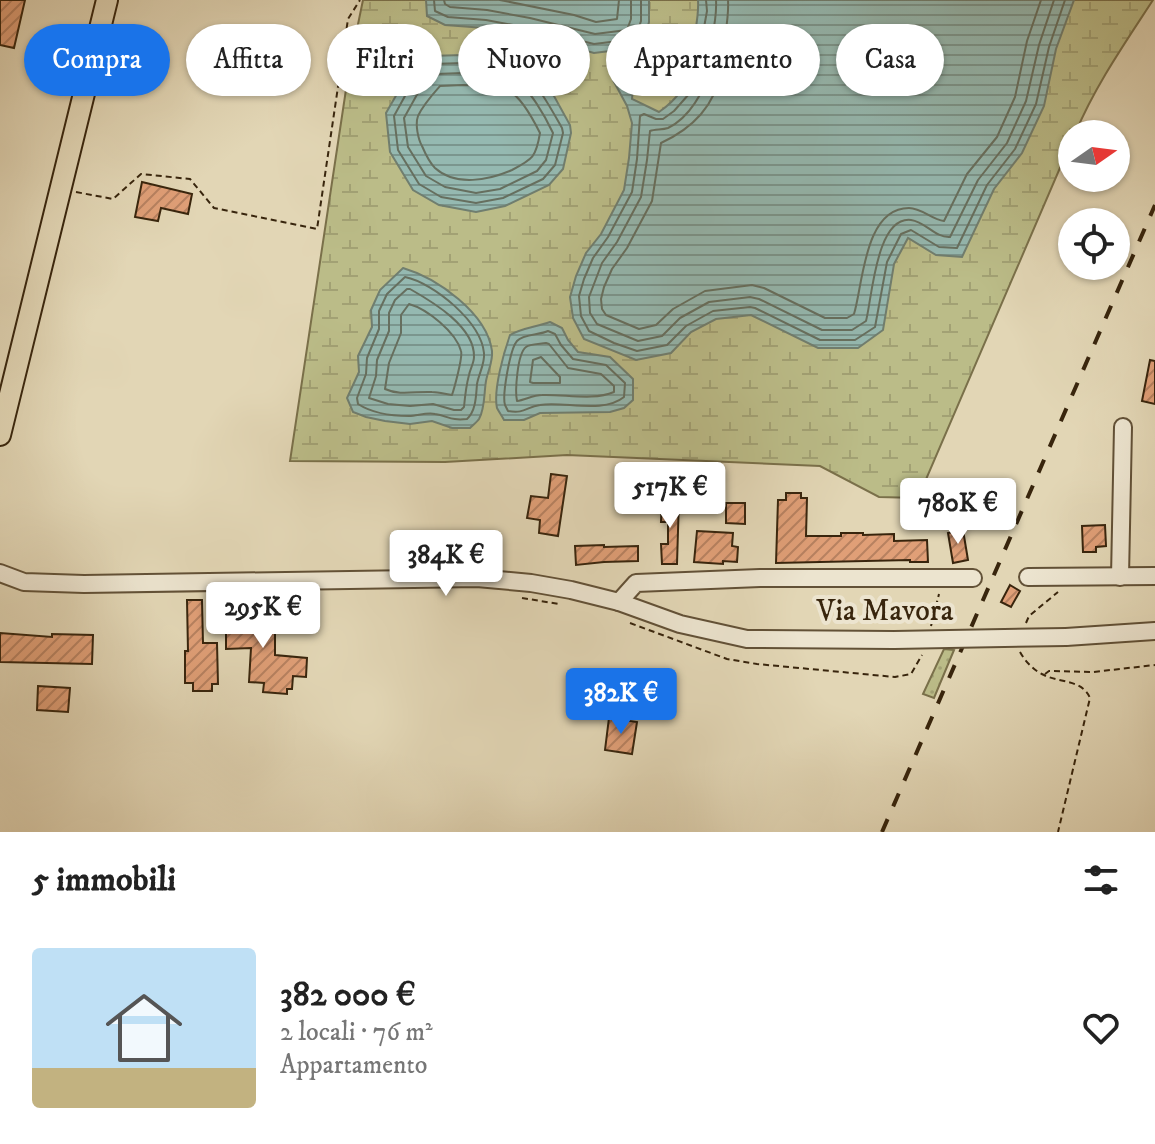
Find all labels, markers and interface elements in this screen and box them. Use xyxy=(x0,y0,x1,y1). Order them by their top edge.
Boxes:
chip: Compra xyxy=(24,24,170,96)
chip: Affitta xyxy=(186,24,311,96)
chip: Filtri xyxy=(327,24,442,96)
chip: Nuovo xyxy=(458,24,590,96)
chip: Appartamento xyxy=(606,24,820,96)
chip: Casa xyxy=(836,24,944,96)
north arrow xyxy=(1058,120,1130,192)
map controls xyxy=(1058,120,1130,280)
button: locate xyxy=(1058,208,1130,280)
pin: 517K € xyxy=(605,462,735,530)
text: 517K € xyxy=(632,471,708,504)
pin: 780K € xyxy=(893,478,1023,546)
text: 780K € xyxy=(918,487,998,520)
pin: 384K € xyxy=(381,530,511,598)
text: 384K € xyxy=(408,539,484,572)
pin: 295K € xyxy=(198,582,328,650)
text: 295K € xyxy=(224,591,302,624)
street label: Via Mavora xyxy=(815,593,954,630)
pin: 382K € xyxy=(556,668,686,736)
text: 382K € xyxy=(584,677,658,710)
icon: filters xyxy=(1079,858,1123,902)
text: 5 immobili xyxy=(32,859,176,901)
text: 382 000 € xyxy=(280,974,416,1016)
icon: home xyxy=(96,980,192,1076)
icon: heart xyxy=(1079,1006,1123,1050)
text: 2 locali · 76 m² xyxy=(280,1016,433,1049)
text: Appartamento xyxy=(280,1049,427,1082)

